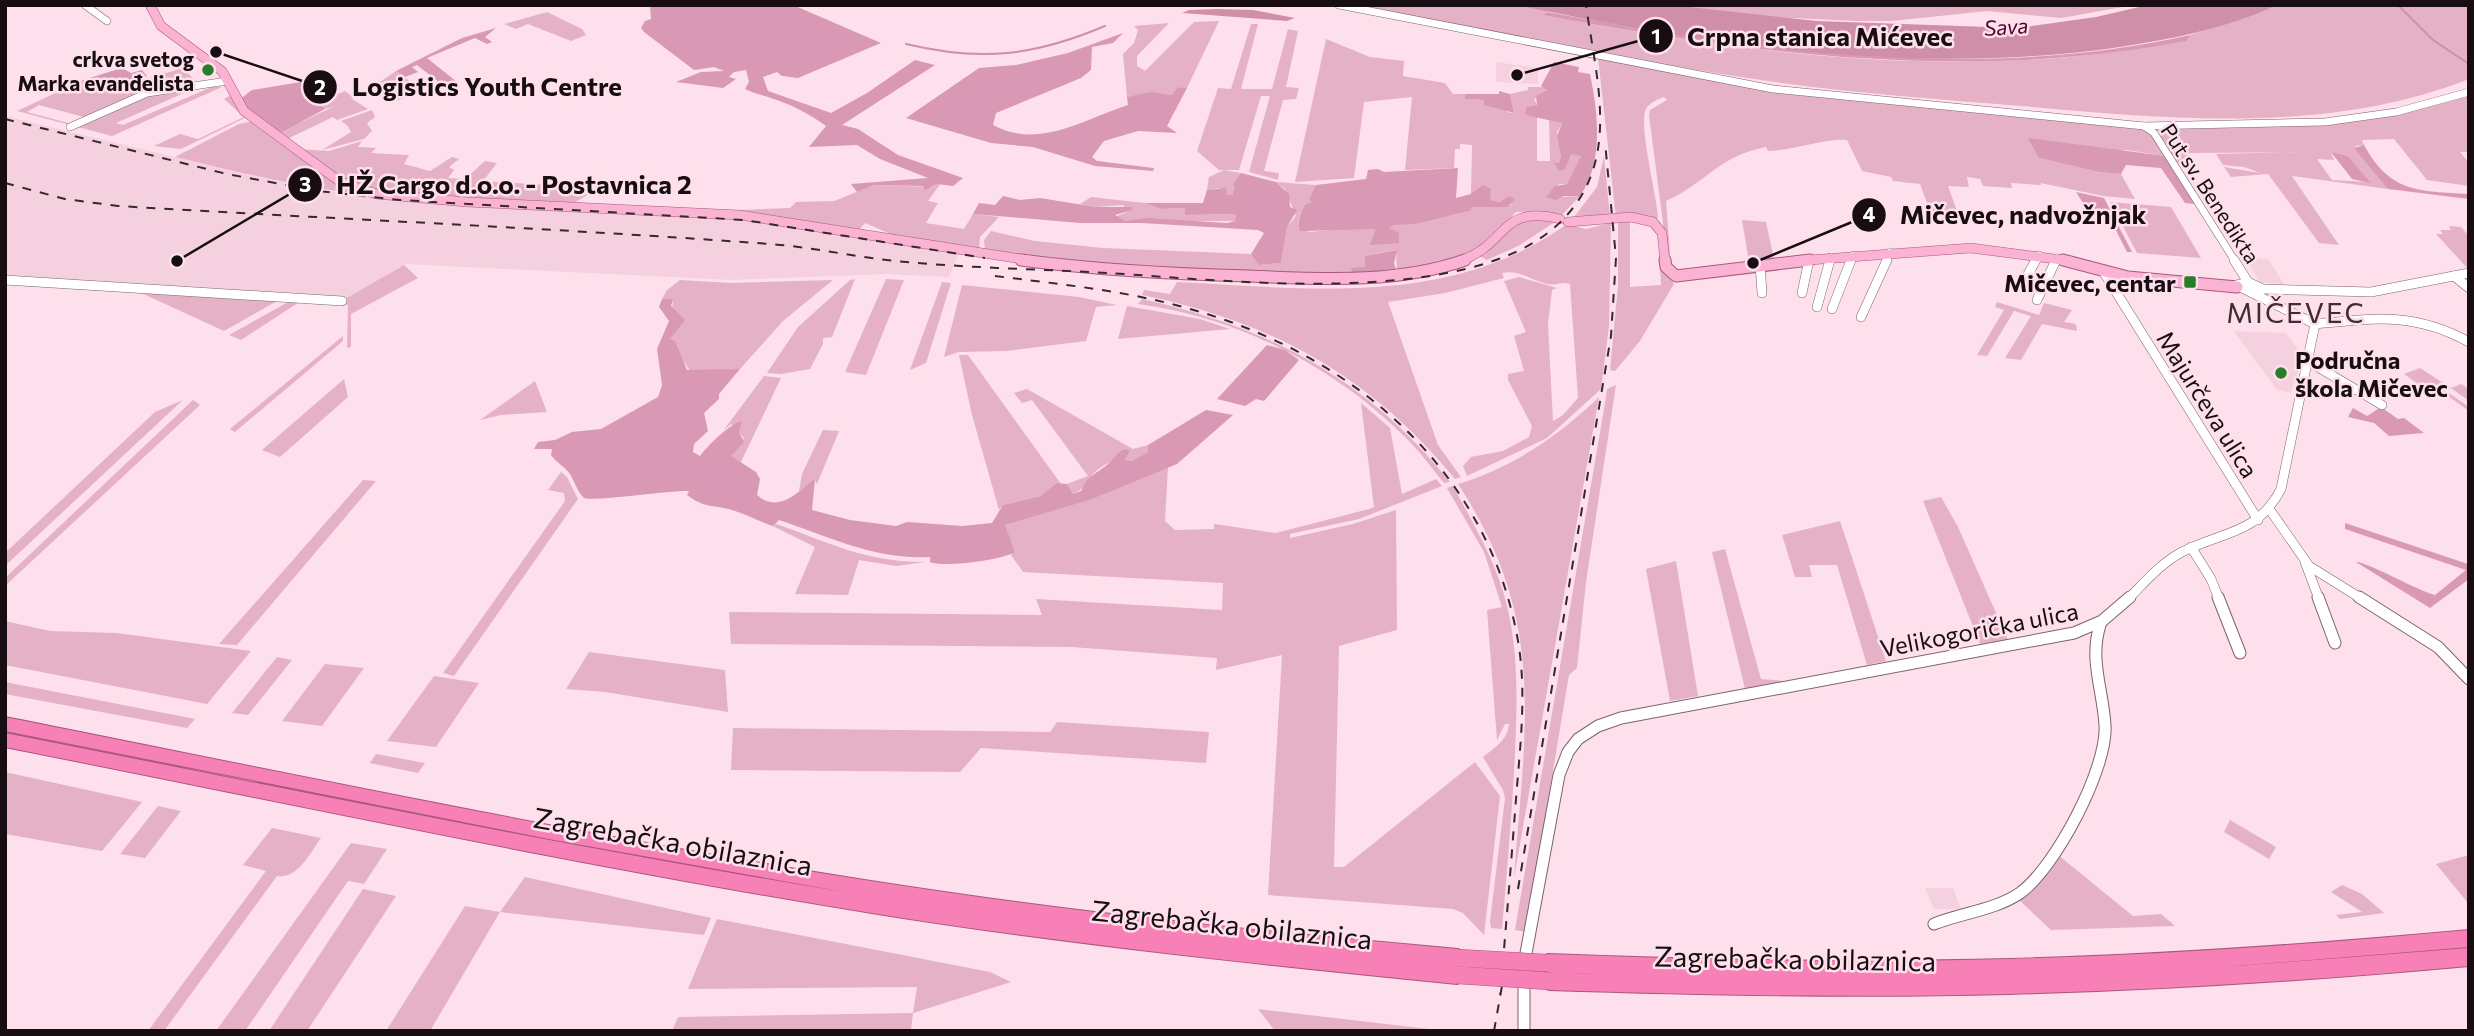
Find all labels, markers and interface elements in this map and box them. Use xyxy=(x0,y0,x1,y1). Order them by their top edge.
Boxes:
water label: Sava xyxy=(1983,12,2029,40)
callout: Crpna stanica Mićevec xyxy=(1638,13,1967,60)
text: Crpna stanica Mićevec xyxy=(1687,20,1953,51)
text: 1 xyxy=(1651,23,1661,48)
place label: crkva svetog Marka evanđelista xyxy=(17,46,194,95)
marker: crkva svetog Marka evanđelista xyxy=(200,62,216,78)
callout: Logistics Youth Centre xyxy=(303,64,636,111)
text: Logistics Youth Centre xyxy=(352,70,622,101)
text: 2 xyxy=(314,74,326,99)
street label: Put sv. Benedikta xyxy=(2156,118,2266,268)
callout: HŽ Cargo d.o.o. - Postavnica 2 xyxy=(287,161,706,208)
text: HŽ Cargo d.o.o. - Postavnica 2 xyxy=(336,168,692,199)
text: 3 xyxy=(299,171,311,196)
callout: Mičevec, nadvožnjak xyxy=(1851,191,2161,238)
text: Mičevec, nadvožnjak xyxy=(1900,198,2146,229)
text: 4 xyxy=(1863,201,1876,226)
place label: Mičevec, centar xyxy=(2004,268,2176,297)
marker: Mičevec, centar xyxy=(2182,274,2198,290)
district label: MIČEVEC xyxy=(2226,295,2366,329)
street label: Majurčeva ulica xyxy=(2151,325,2265,483)
place label: Područna škola Mičevec xyxy=(2295,345,2448,402)
marker: Područna škola Mičevec xyxy=(2273,365,2289,381)
street label: Velikogorička ulica xyxy=(1877,596,2081,662)
street label: Zagrebačka obilaznica xyxy=(531,800,815,882)
street label: Zagrebačka obilaznica xyxy=(1090,892,1374,956)
street label: Zagrebačka obilaznica xyxy=(1654,939,1936,977)

